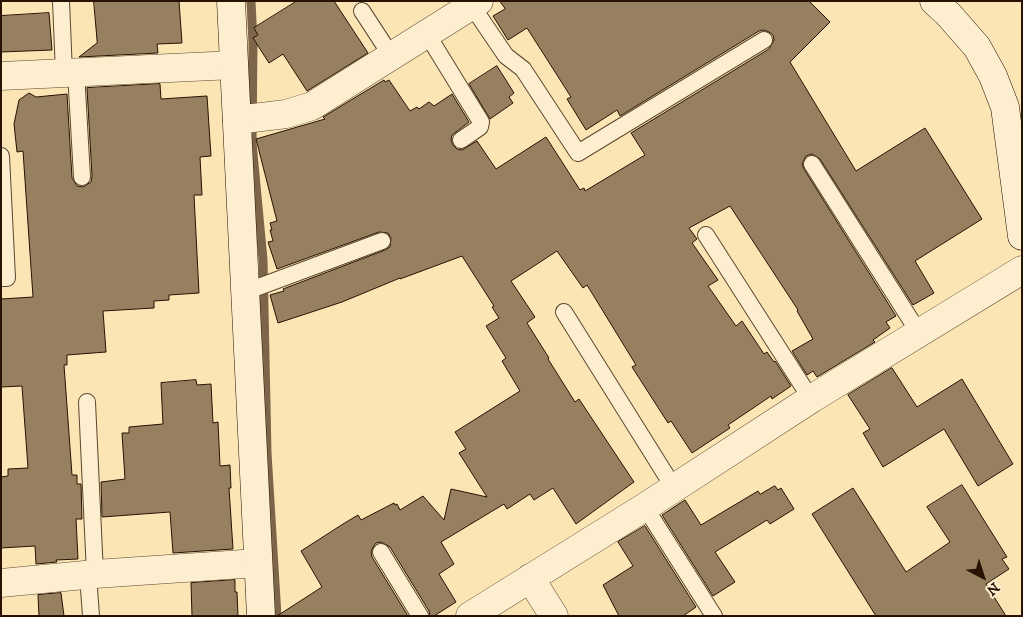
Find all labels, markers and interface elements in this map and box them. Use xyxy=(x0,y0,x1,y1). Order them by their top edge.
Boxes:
north arrow xyxy=(958,552,1008,602)
text: N xyxy=(982,578,1003,599)

